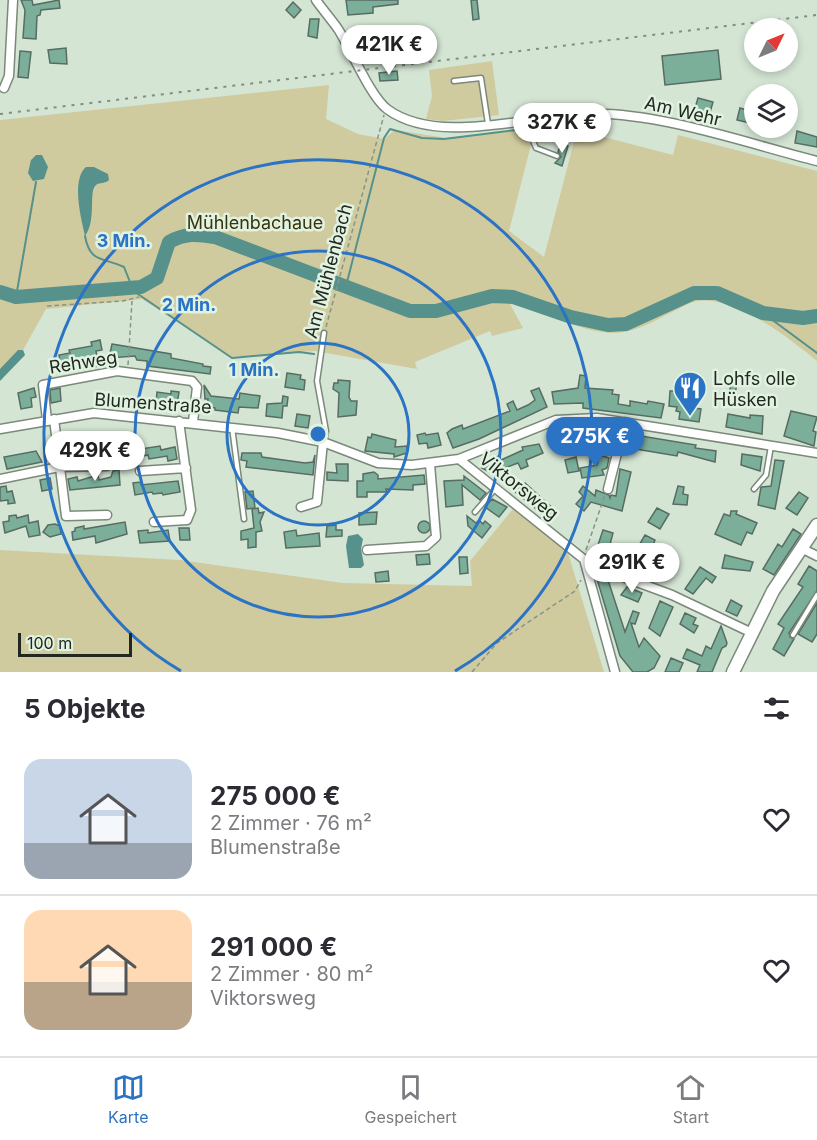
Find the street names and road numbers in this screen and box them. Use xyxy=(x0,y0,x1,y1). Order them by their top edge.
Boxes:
street label: Am Wehr xyxy=(643,92,724,130)
street label: Am Mühlenbach xyxy=(300,201,356,341)
street label: Rehweg xyxy=(48,346,118,378)
street label: Blumenstraße xyxy=(94,388,212,418)
street label: Viktorsweg xyxy=(475,448,563,524)

